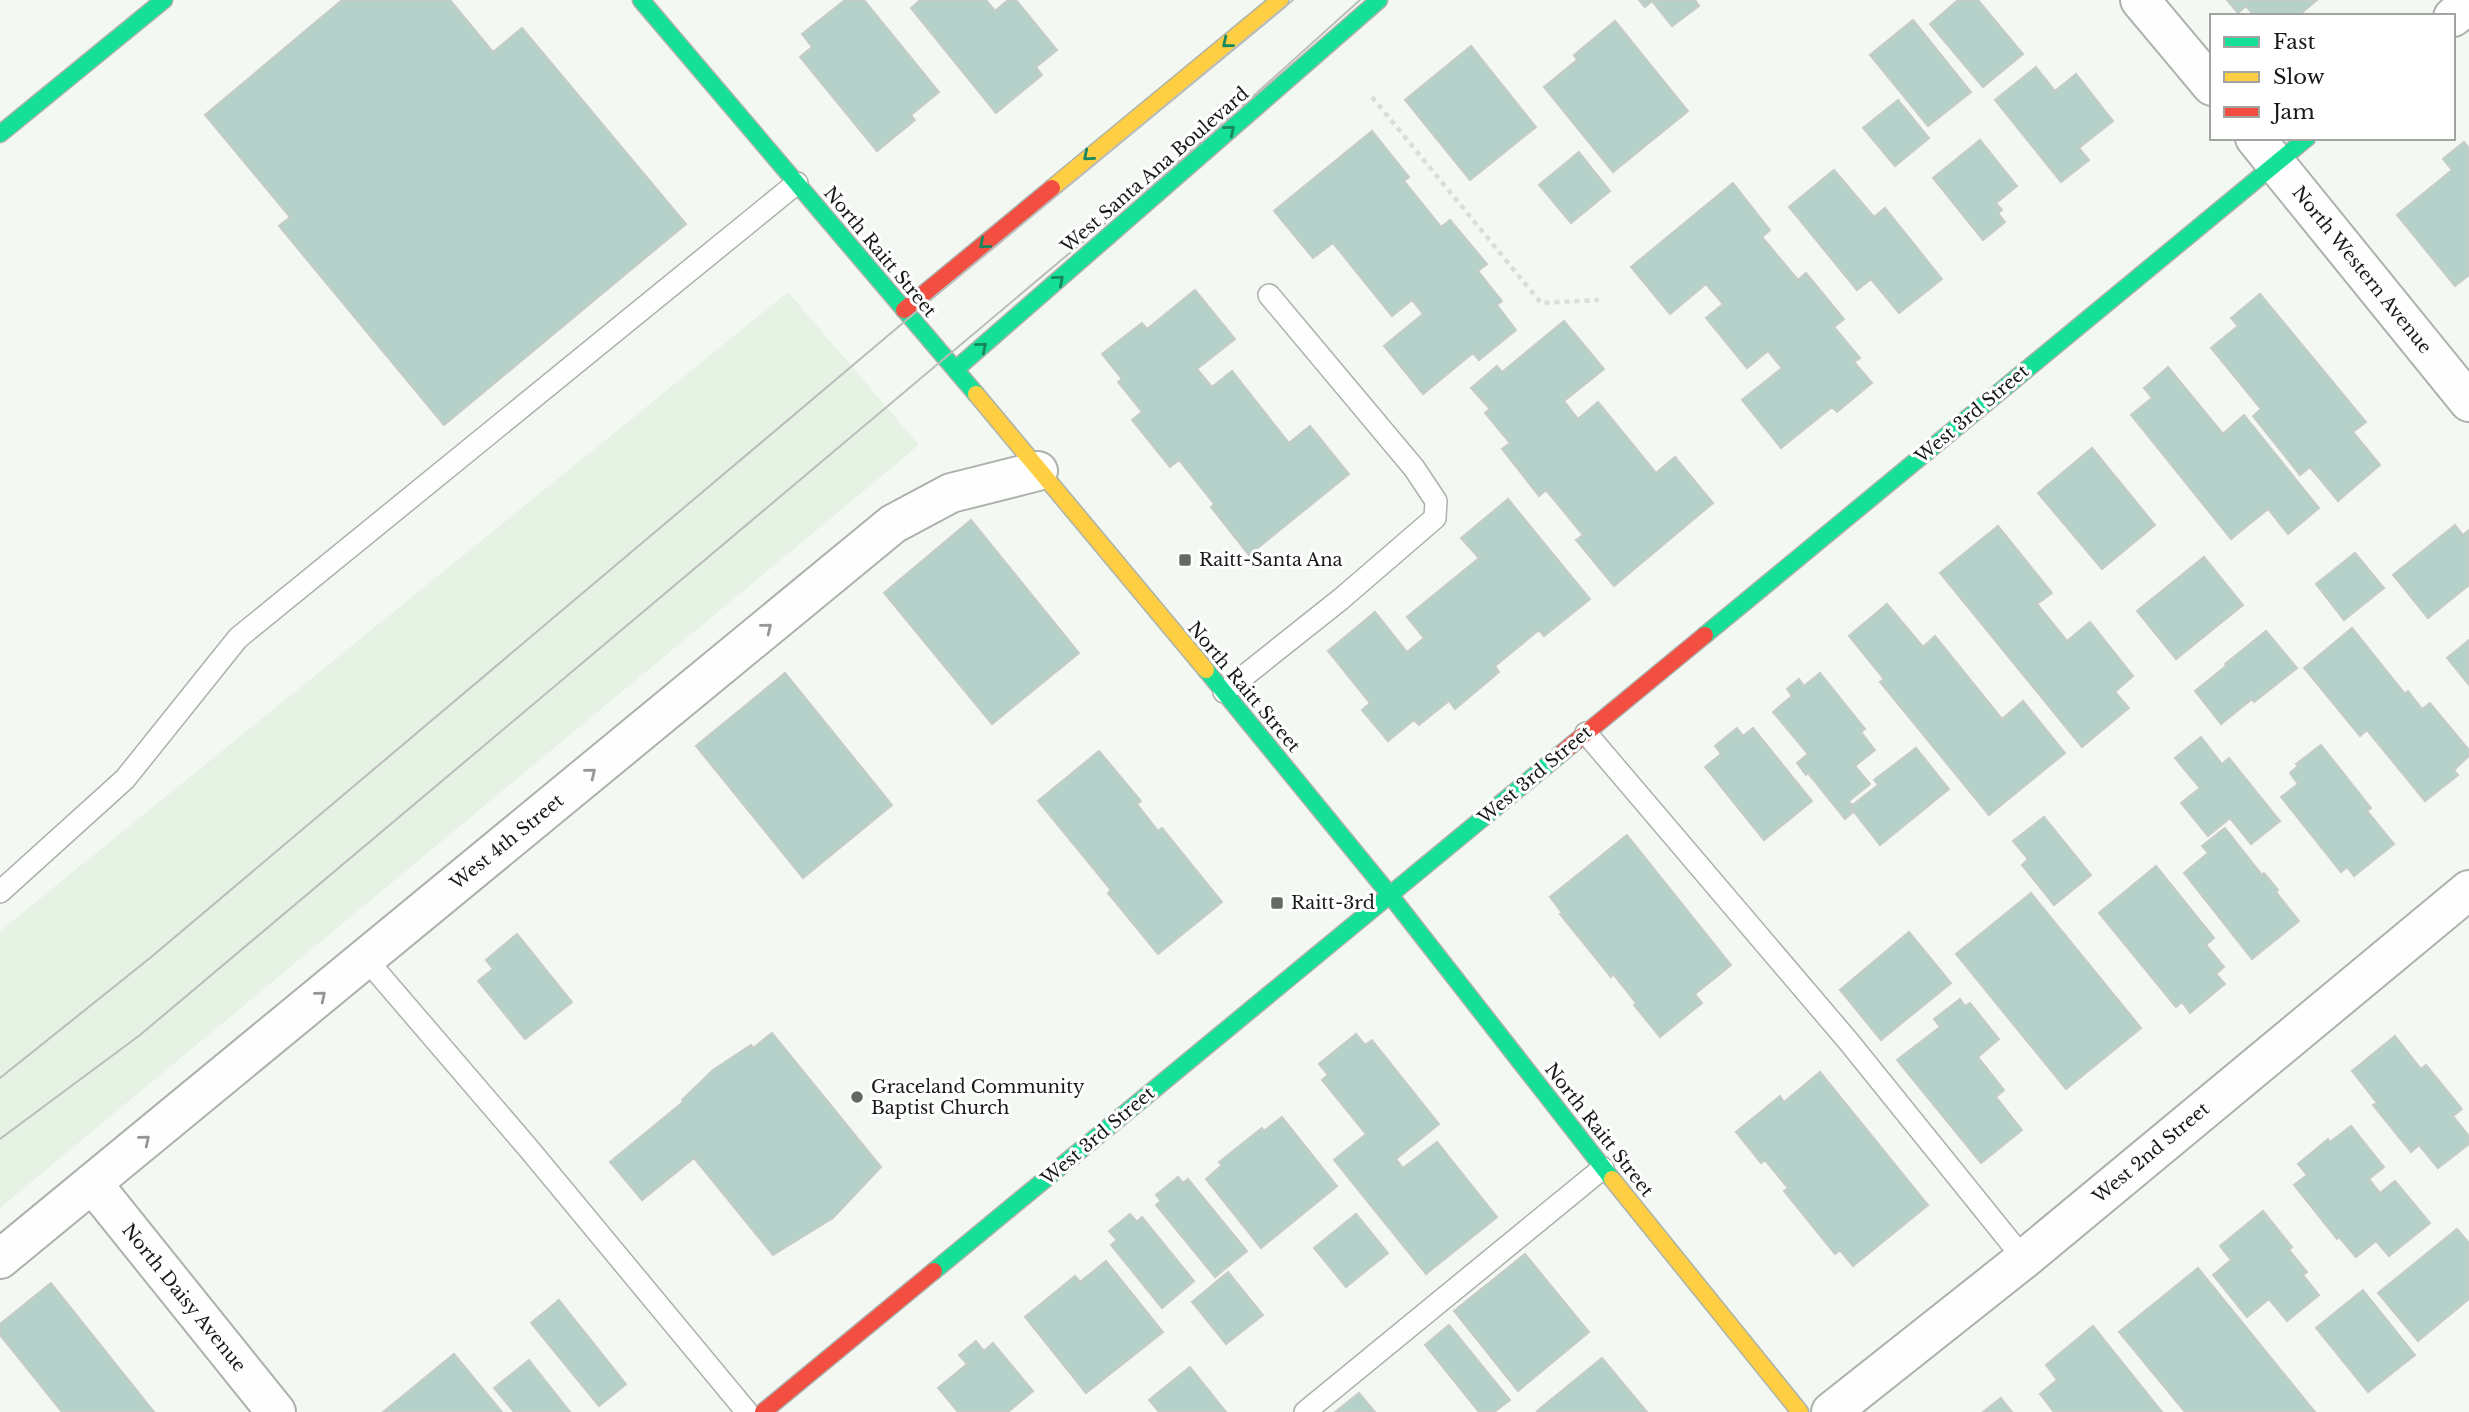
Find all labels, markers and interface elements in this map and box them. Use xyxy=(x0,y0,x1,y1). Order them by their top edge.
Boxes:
legend xyxy=(2210,14,2455,140)
text: Fast xyxy=(2273,29,2315,55)
one-way arrow xyxy=(1222,35,1235,47)
text: Slow xyxy=(2273,64,2325,90)
street label: West Santa Ana Boulevard xyxy=(1056,83,1253,258)
text: Jam xyxy=(2270,99,2315,125)
one-way arrow xyxy=(1222,126,1235,138)
one-way arrow xyxy=(1084,148,1096,161)
street label: North Raitt Street xyxy=(819,182,941,322)
street label: North Western Avenue xyxy=(2288,182,2436,358)
one-way arrow xyxy=(979,236,992,248)
one-way arrow xyxy=(1051,276,1064,288)
one-way arrow xyxy=(974,342,987,355)
street label: West 3rd Street xyxy=(1910,360,2033,468)
place label: Raitt-Santa Ana xyxy=(1199,549,1343,571)
marker: Raitt-Santa Ana xyxy=(1177,552,1193,568)
street label: North Raitt Street xyxy=(1183,617,1305,757)
one-way arrow xyxy=(759,624,771,637)
street label: West 3rd Street xyxy=(1473,721,1596,829)
one-way arrow xyxy=(582,769,595,781)
street label: West 4th Street xyxy=(445,790,568,895)
place label: Raitt-3rd xyxy=(1291,892,1375,914)
marker: Raitt-3rd xyxy=(1269,895,1285,911)
one-way arrow xyxy=(313,991,325,1004)
street label: North Raitt Street xyxy=(1540,1059,1658,1201)
place label: Graceland Community Baptist Church xyxy=(871,1076,1085,1119)
street label: West 3rd Street xyxy=(1036,1082,1159,1190)
marker: Graceland Community Baptist Church xyxy=(849,1089,865,1105)
street label: West 2nd Street xyxy=(2088,1098,2214,1209)
one-way arrow xyxy=(137,1136,150,1148)
street label: North Daisy Avenue xyxy=(117,1219,251,1377)

